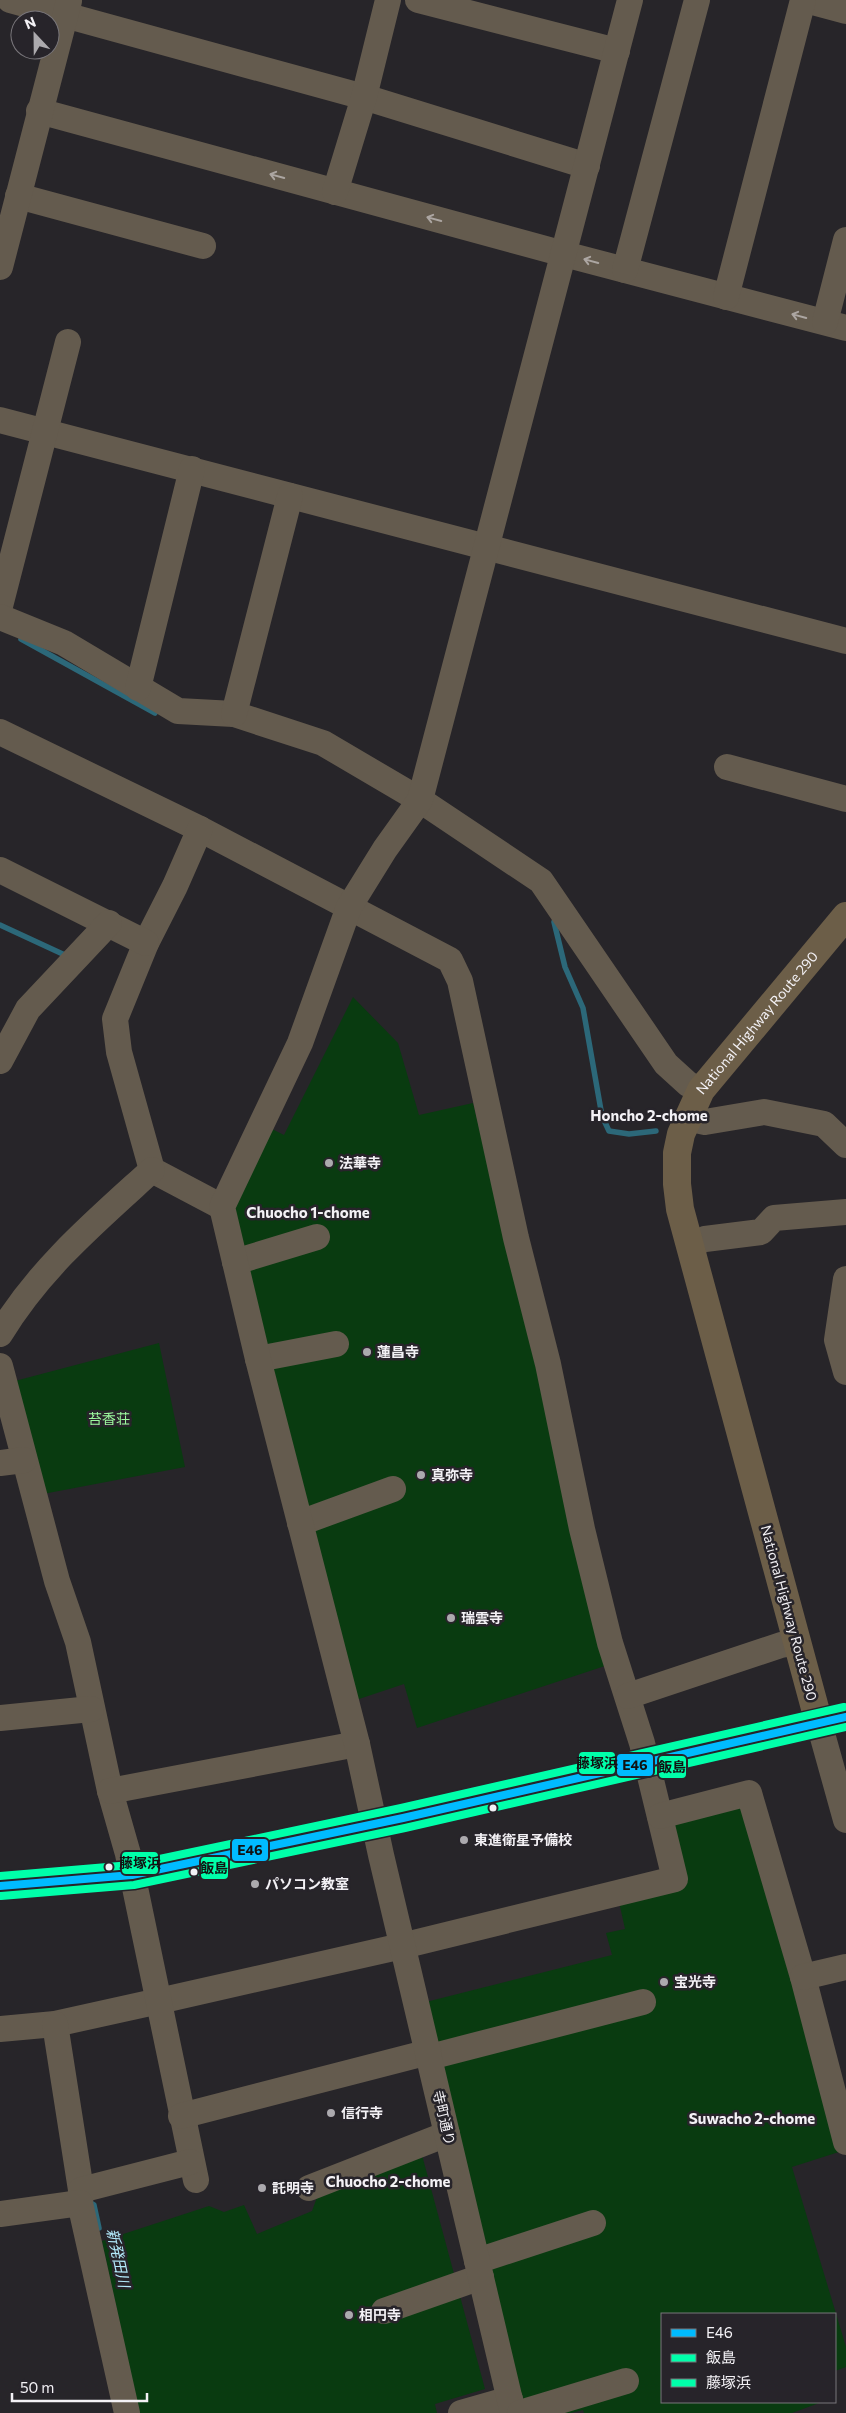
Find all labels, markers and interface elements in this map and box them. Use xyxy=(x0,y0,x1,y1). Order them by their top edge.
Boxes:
north arrow xyxy=(10,10,60,60)
text: N xyxy=(22,13,38,32)
one-way arrow xyxy=(270,171,286,180)
one-way arrow xyxy=(426,213,442,223)
one-way arrow xyxy=(583,256,599,265)
one-way arrow xyxy=(791,310,807,320)
street label: National Highway Route 290 xyxy=(692,947,821,1098)
district label: Honcho 2-chome xyxy=(590,1106,708,1124)
place label: 法華寺 xyxy=(339,1154,381,1171)
marker: 法華寺 xyxy=(323,1157,335,1169)
district label: Chuocho 1-chome xyxy=(246,1203,370,1221)
place label: 蓮昌寺 xyxy=(377,1343,419,1360)
marker: 蓮昌寺 xyxy=(361,1346,373,1358)
park label: 苔香荘 xyxy=(88,1410,130,1427)
place label: 真弥寺 xyxy=(431,1466,473,1483)
marker: 真弥寺 xyxy=(415,1469,427,1481)
street label: National Highway Route 290 xyxy=(758,1523,821,1703)
place label: 瑞雲寺 xyxy=(461,1609,503,1626)
marker: 瑞雲寺 xyxy=(445,1612,457,1624)
line badge: 藤塚浜 xyxy=(578,1751,616,1775)
line badge: E46 xyxy=(616,1753,654,1777)
text: 藤塚浜 xyxy=(576,1754,618,1771)
line badge: 飯島 xyxy=(658,1755,687,1779)
text: E46 xyxy=(622,1756,648,1773)
text: 飯島 xyxy=(658,1758,686,1775)
unlabelled marker xyxy=(488,1803,498,1813)
place label: 東進衛星予備校 xyxy=(474,1831,572,1848)
marker: 東進衛星予備校 xyxy=(458,1834,470,1846)
line badge: E46 xyxy=(231,1838,269,1862)
text: E46 xyxy=(237,1841,263,1858)
line badge: 藤塚浜 xyxy=(121,1851,159,1875)
text: 藤塚浜 xyxy=(119,1854,161,1871)
line badge: 飯島 xyxy=(200,1856,229,1880)
text: 飯島 xyxy=(200,1859,228,1876)
unlabelled marker xyxy=(104,1862,114,1872)
unlabelled marker xyxy=(189,1867,199,1877)
place label: パソコン教室 xyxy=(265,1875,349,1892)
marker: パソコン教室 xyxy=(249,1878,261,1890)
place label: 宝光寺 xyxy=(674,1973,716,1990)
marker: 宝光寺 xyxy=(658,1976,670,1988)
street label: 寺町通り xyxy=(430,2089,459,2147)
place label: 信行寺 xyxy=(341,2104,383,2121)
marker: 信行寺 xyxy=(325,2107,337,2119)
district label: Suwacho 2-chome xyxy=(689,2109,815,2127)
district label: Chuocho 2-chome xyxy=(325,2172,451,2190)
place label: 託明寺 xyxy=(272,2179,314,2196)
marker: 託明寺 xyxy=(256,2182,268,2194)
water label: 新発田川 xyxy=(104,2227,134,2291)
place label: 相円寺 xyxy=(359,2306,401,2323)
marker: 相円寺 xyxy=(343,2309,355,2321)
legend xyxy=(661,2313,836,2403)
text: E46 xyxy=(706,2323,733,2341)
text: 飯島 xyxy=(706,2348,736,2366)
scale bar xyxy=(12,2370,148,2402)
text: 藤塚浜 xyxy=(706,2373,751,2391)
text: 50 m xyxy=(20,2378,54,2396)

